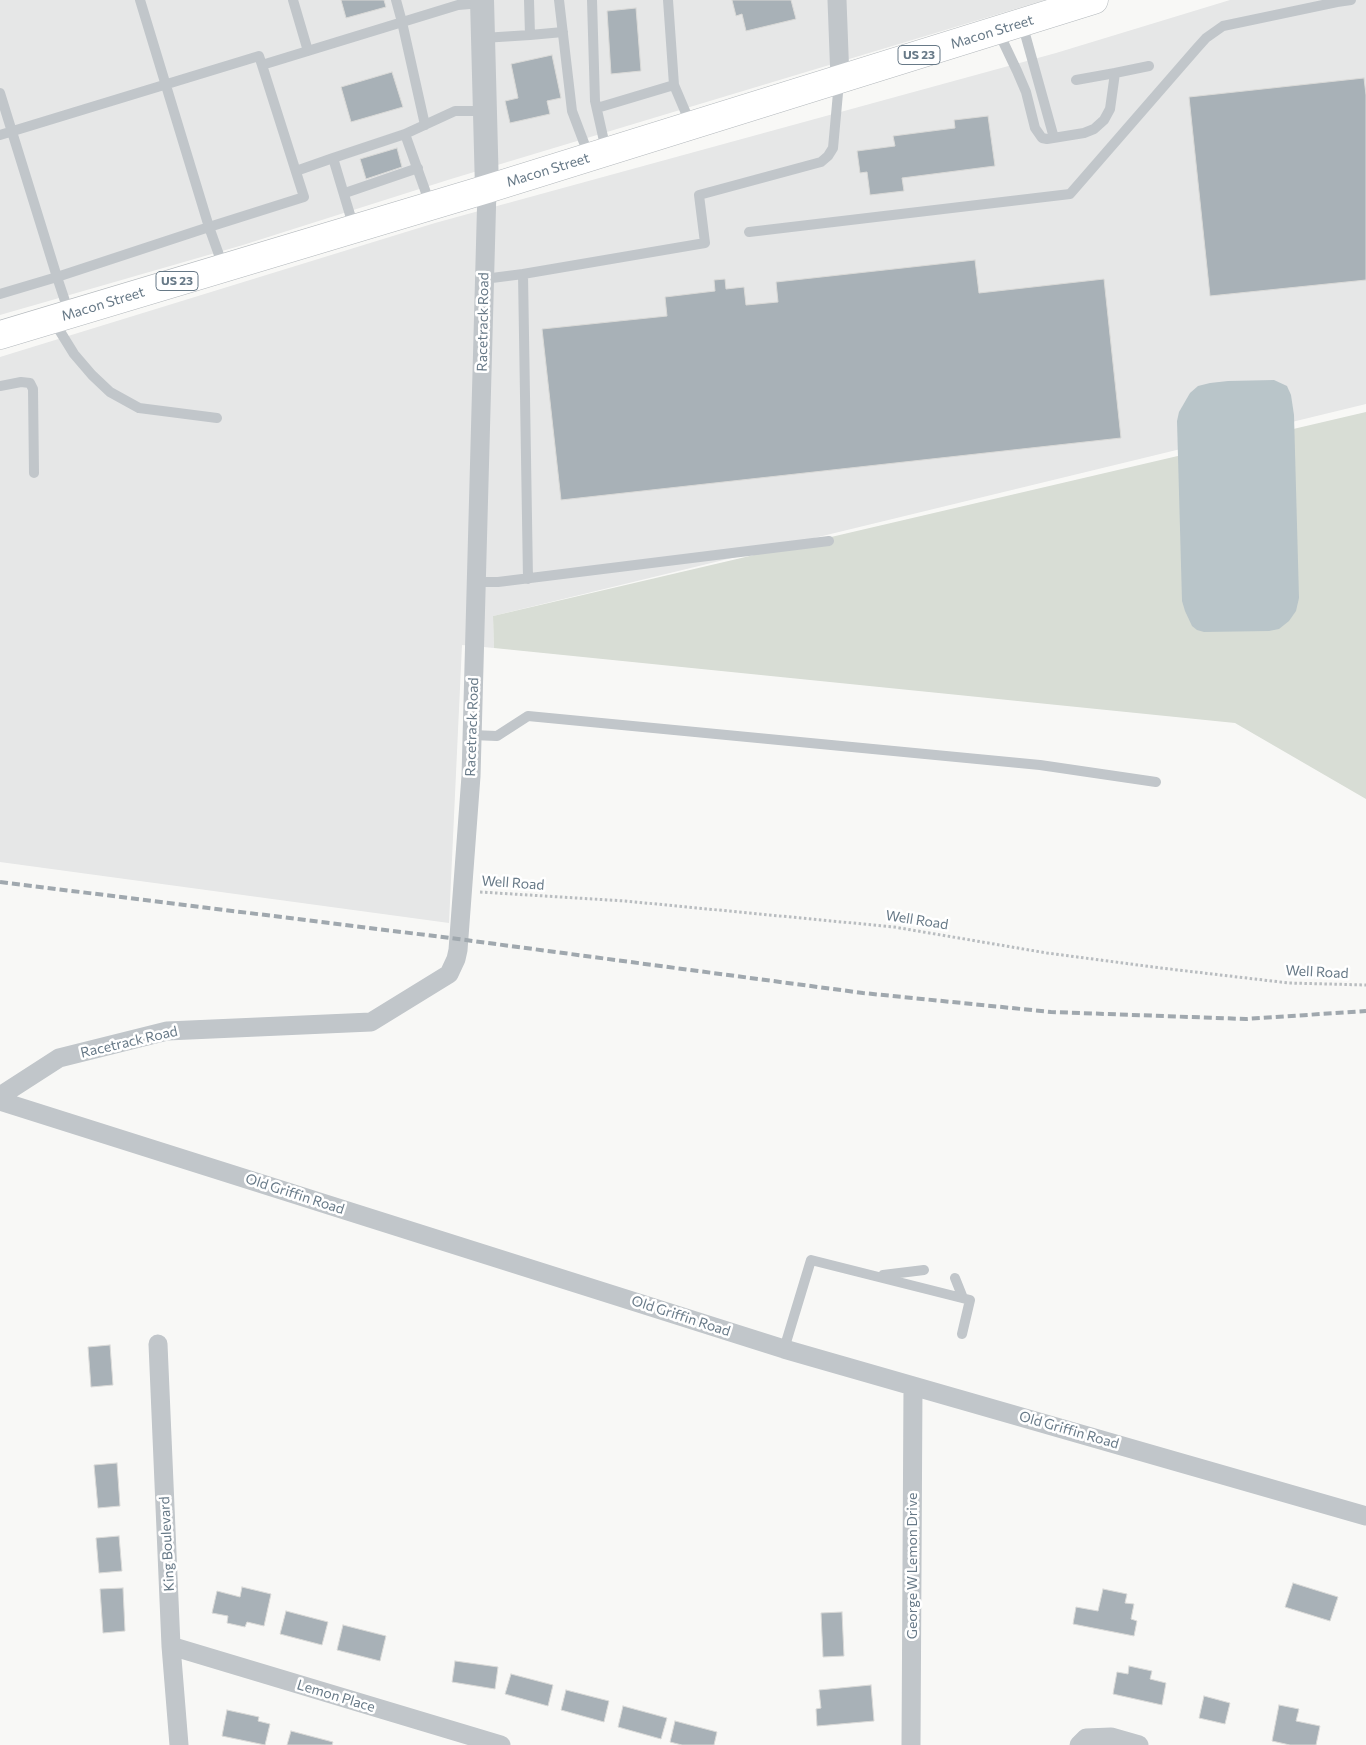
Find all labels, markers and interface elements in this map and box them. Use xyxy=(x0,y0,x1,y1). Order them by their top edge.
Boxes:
street label: Macon Street xyxy=(948,11,1036,53)
road number: US 23 xyxy=(898,46,940,64)
street label: Macon Street xyxy=(504,149,592,191)
road number: US 23 xyxy=(156,272,198,290)
street label: Racetrack Road xyxy=(474,272,492,372)
street label: Macon Street xyxy=(59,283,147,325)
street label: Racetrack Road xyxy=(462,677,482,777)
street label: Well Road xyxy=(481,872,545,894)
street label: Well Road xyxy=(884,907,950,933)
street label: Well Road xyxy=(1285,962,1349,982)
street label: Racetrack Road xyxy=(79,1023,179,1061)
street label: Old Griffin Road xyxy=(243,1170,347,1218)
street label: Old Griffin Road xyxy=(629,1292,733,1340)
street label: Old Griffin Road xyxy=(1017,1408,1121,1452)
street label: George W Lemon Drive xyxy=(904,1493,920,1639)
street label: King Boulevard xyxy=(156,1496,178,1592)
street label: Lemon Place xyxy=(295,1676,377,1716)

